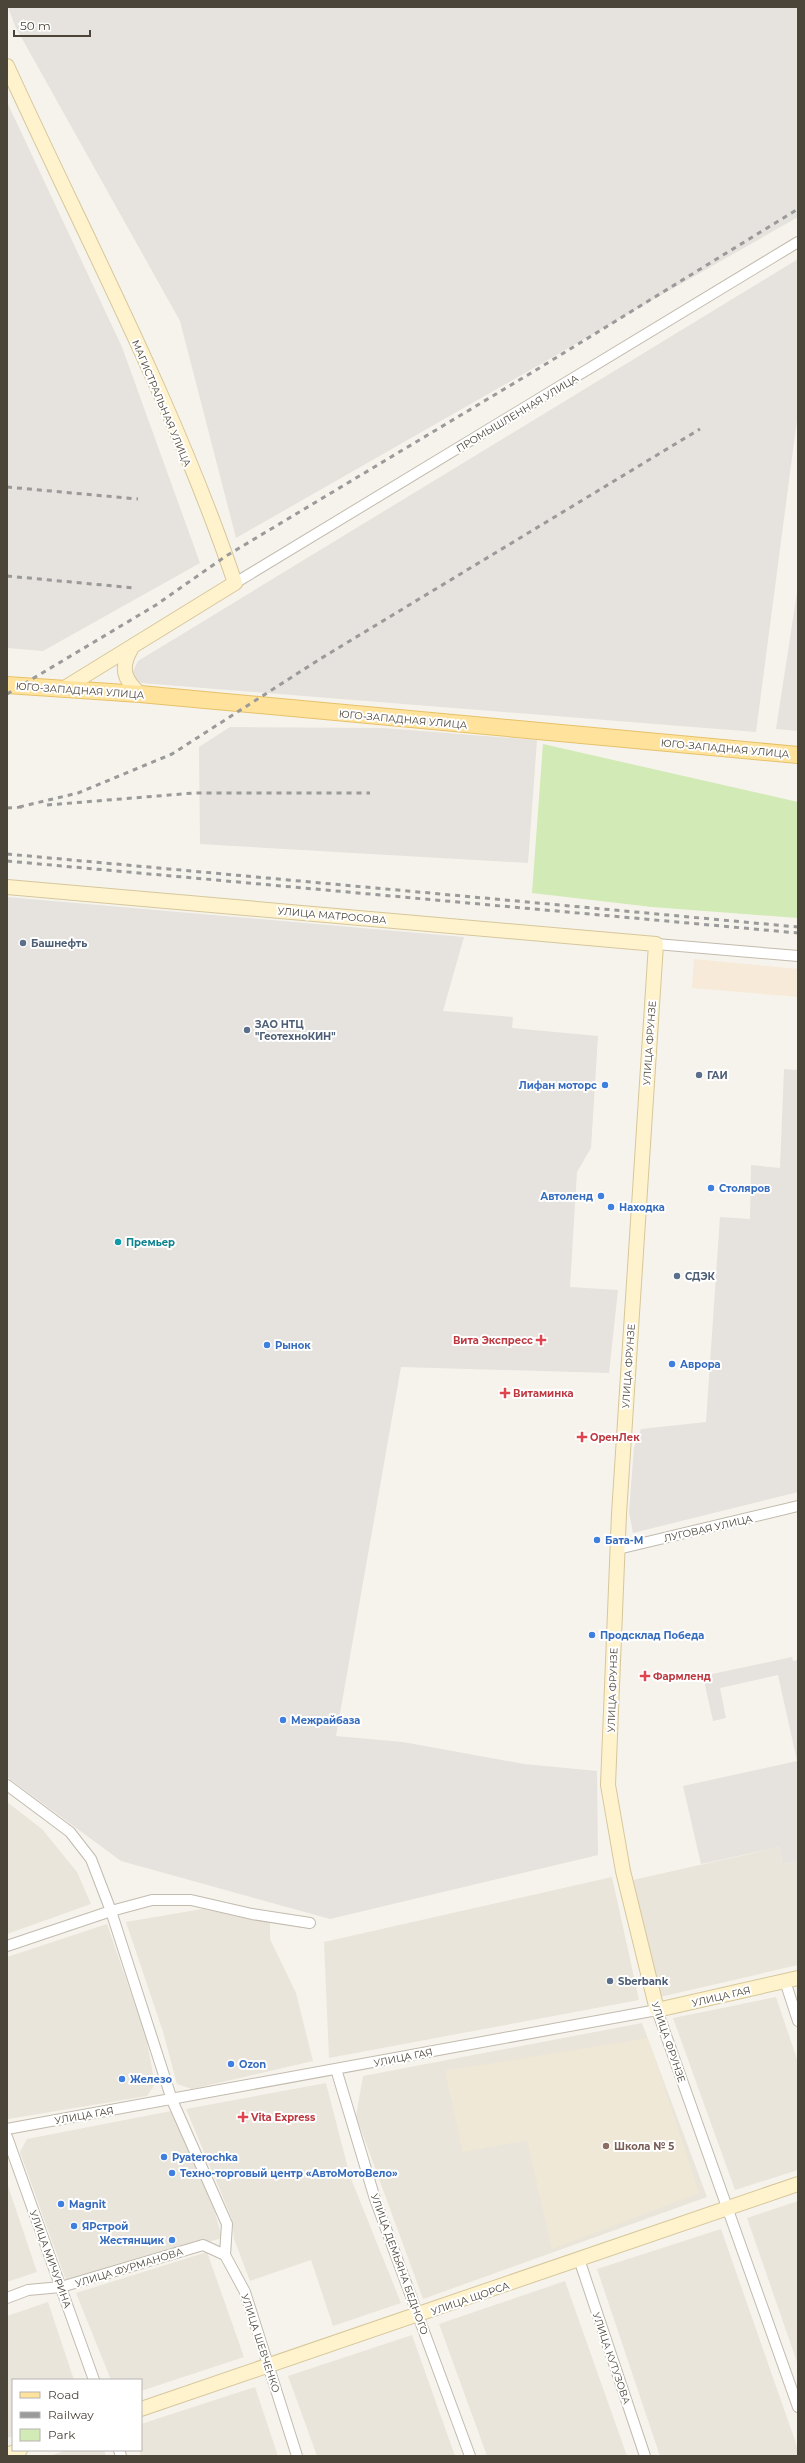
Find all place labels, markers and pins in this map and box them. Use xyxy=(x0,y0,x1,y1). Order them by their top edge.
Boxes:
place label: Башнефть xyxy=(31,937,87,950)
marker: Башнефть xyxy=(18,938,28,948)
place label: ЗАО НТЦ "ГеотехноКИН" xyxy=(254,1018,336,1043)
marker: ЗАО НТЦ "ГеотехноКИН" xyxy=(242,1025,252,1035)
place label: ГАИ xyxy=(707,1069,728,1082)
marker: ГАИ xyxy=(694,1070,704,1080)
place label: Лифан моторс xyxy=(519,1079,597,1092)
marker: Лифан моторс xyxy=(600,1080,610,1090)
place label: Столяров xyxy=(719,1182,770,1195)
marker: Столяров xyxy=(706,1183,716,1193)
place label: Автоленд xyxy=(540,1190,593,1203)
marker: Автоленд xyxy=(596,1191,606,1201)
place label: Находка xyxy=(619,1201,665,1214)
marker: Находка xyxy=(606,1202,616,1212)
place label: Премьер xyxy=(126,1236,175,1249)
marker: Премьер xyxy=(113,1237,123,1247)
place label: СДЭК xyxy=(685,1270,716,1283)
marker: СДЭК xyxy=(672,1271,682,1281)
place label: Вита Экспресс xyxy=(453,1334,533,1347)
marker: Вита Экспресс xyxy=(536,1335,546,1345)
place label: Рынок xyxy=(275,1339,311,1352)
marker: Рынок xyxy=(262,1340,272,1350)
place label: Аврора xyxy=(680,1358,721,1371)
marker: Аврора xyxy=(667,1359,677,1369)
place label: Витаминка xyxy=(513,1387,574,1400)
marker: Витаминка xyxy=(500,1388,510,1398)
place label: ОренЛек xyxy=(590,1431,640,1444)
marker: ОренЛек xyxy=(577,1432,587,1442)
place label: Бата-М xyxy=(605,1534,643,1547)
marker: Бата-М xyxy=(592,1535,602,1545)
place label: Продсклад Победа xyxy=(600,1629,704,1642)
marker: Продсклад Победа xyxy=(587,1630,597,1640)
place label: Фармленд xyxy=(653,1670,711,1683)
marker: Фармленд xyxy=(640,1671,650,1681)
place label: Межрайбаза xyxy=(291,1714,360,1727)
marker: Межрайбаза xyxy=(278,1715,288,1725)
place label: Sberbank xyxy=(618,1975,669,1988)
marker: Sberbank xyxy=(605,1976,615,1986)
place label: Ozon xyxy=(239,2058,266,2071)
marker: Ozon xyxy=(226,2059,236,2069)
place label: Железо xyxy=(130,2073,173,2086)
marker: Железо xyxy=(117,2074,127,2084)
place label: Vita Express xyxy=(250,2111,316,2124)
marker: Vita Express xyxy=(238,2112,248,2122)
place label: Школа № 5 xyxy=(614,2140,674,2153)
marker: Школа № 5 xyxy=(601,2141,611,2151)
place label: Pyaterochka xyxy=(172,2151,238,2164)
marker: Pyaterochka xyxy=(159,2152,169,2162)
place label: Техно-торговый центр «АвтоМотоВело» xyxy=(180,2167,398,2180)
marker: Техно-торговый центр «АвтоМотоВело» xyxy=(167,2168,177,2178)
place label: Magnit xyxy=(69,2198,107,2211)
marker: Magnit xyxy=(56,2199,66,2209)
place label: ЯРстрой xyxy=(82,2220,128,2233)
marker: ЯРстрой xyxy=(69,2221,79,2231)
place label: Жестянщик xyxy=(99,2234,165,2247)
marker: Жестянщик xyxy=(167,2235,177,2245)

